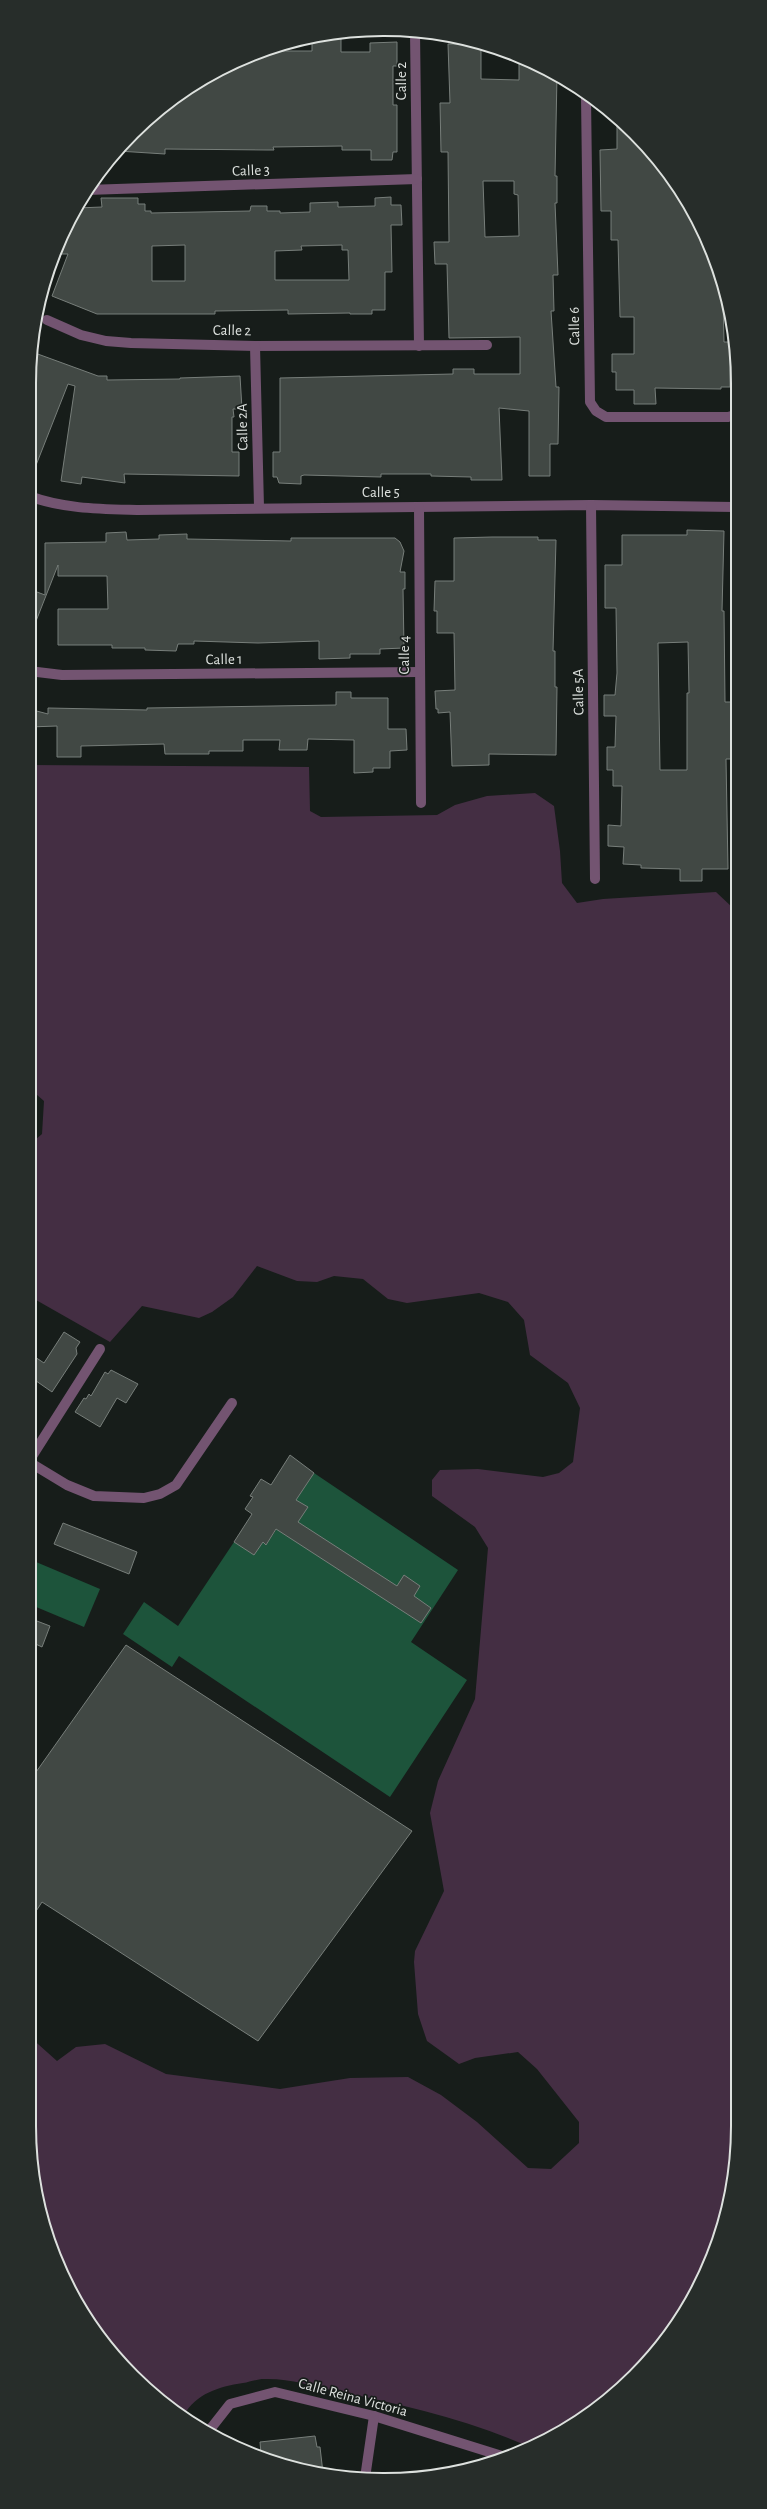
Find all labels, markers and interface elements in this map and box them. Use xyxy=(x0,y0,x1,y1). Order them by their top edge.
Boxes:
street label: Calle 2 xyxy=(394,62,409,100)
street label: Calle 3 xyxy=(232,162,270,179)
street label: Calle 6 xyxy=(567,307,582,345)
street label: Calle 2 xyxy=(213,323,251,338)
street label: Calle 2A xyxy=(235,403,250,451)
street label: Calle 5 xyxy=(362,485,400,500)
street label: Calle 4 xyxy=(397,636,412,674)
street label: Calle 1 xyxy=(206,652,242,667)
street label: Calle 5A xyxy=(571,668,586,715)
street label: Calle Reina Victoria xyxy=(297,2376,409,2419)

